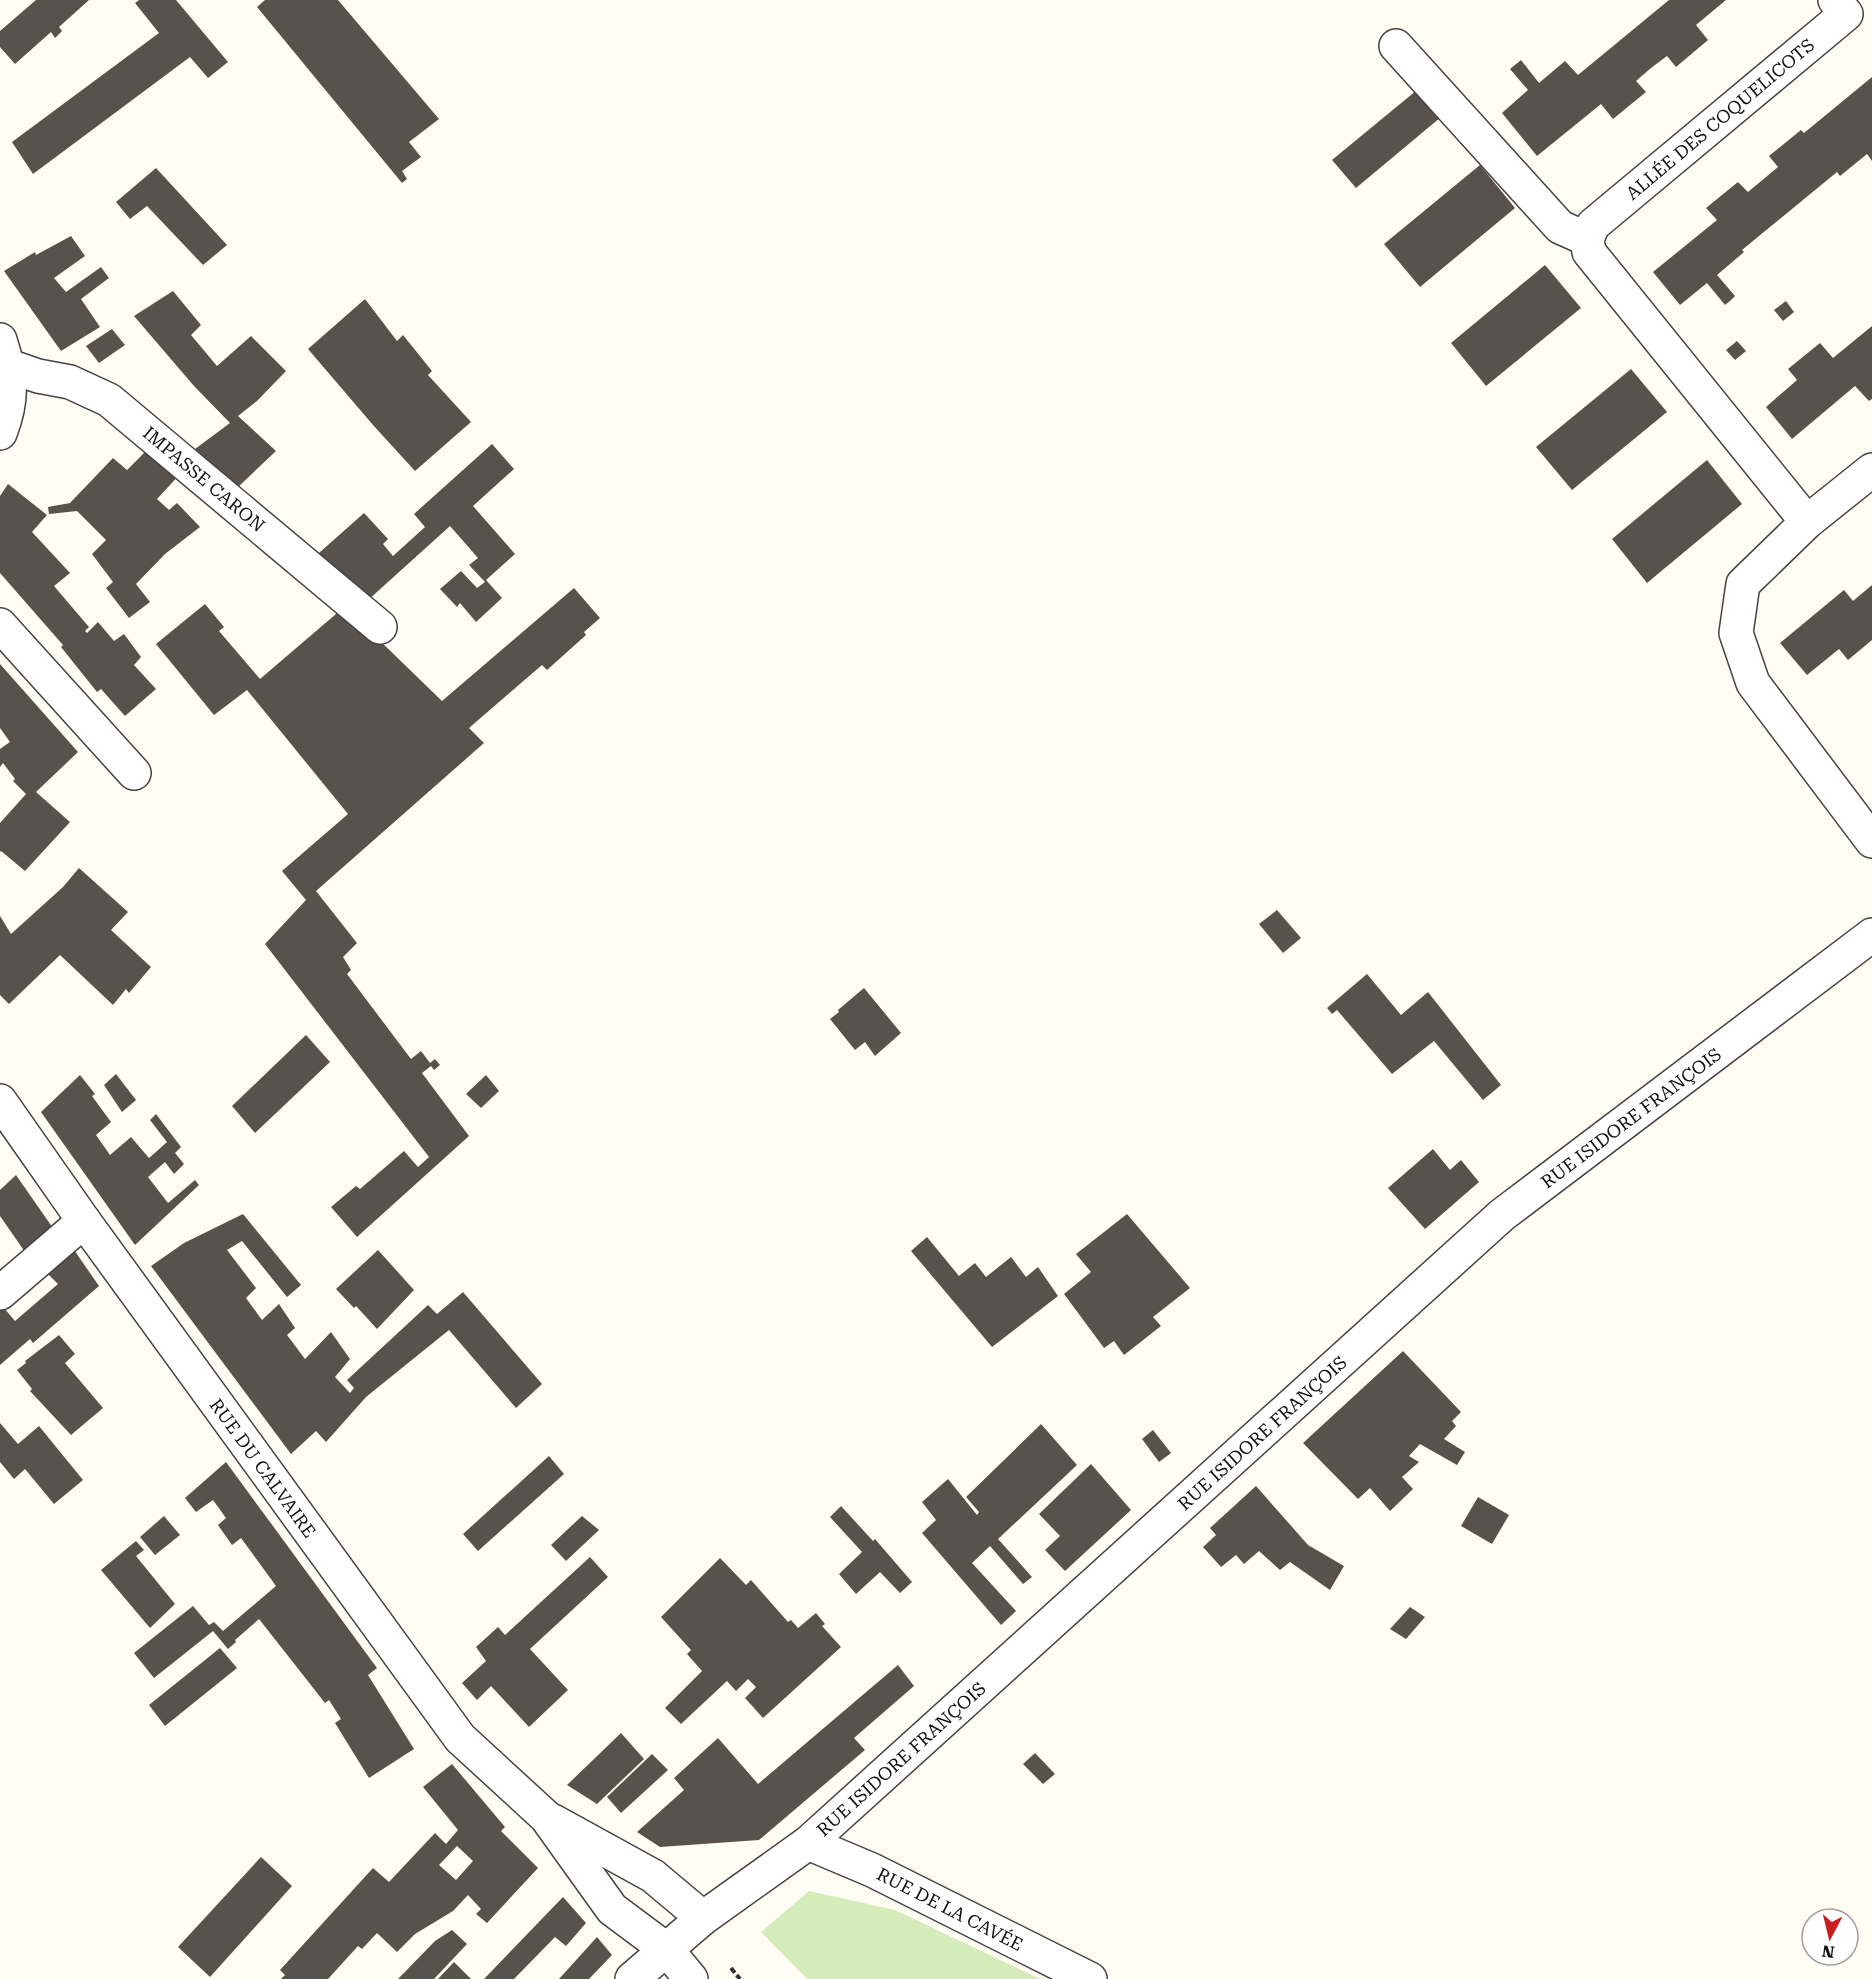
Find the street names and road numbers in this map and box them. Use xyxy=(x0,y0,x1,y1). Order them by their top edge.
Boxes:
street label: ALLÉE DES COQUELICOTS xyxy=(1622,34,1818,204)
street label: IMPASSE CARON xyxy=(139,422,269,536)
street label: RUE ISIDORE FRANÇOIS xyxy=(1537,1043,1725,1193)
street label: RUE ISIDORE FRANÇOIS xyxy=(1173,1352,1351,1514)
street label: RUE DU CALVAIRE xyxy=(206,1395,320,1541)
street label: RUE ISIDORE FRANÇOIS xyxy=(812,1678,990,1840)
street label: RUE DE LA CAVÉE xyxy=(873,1863,1027,1955)

